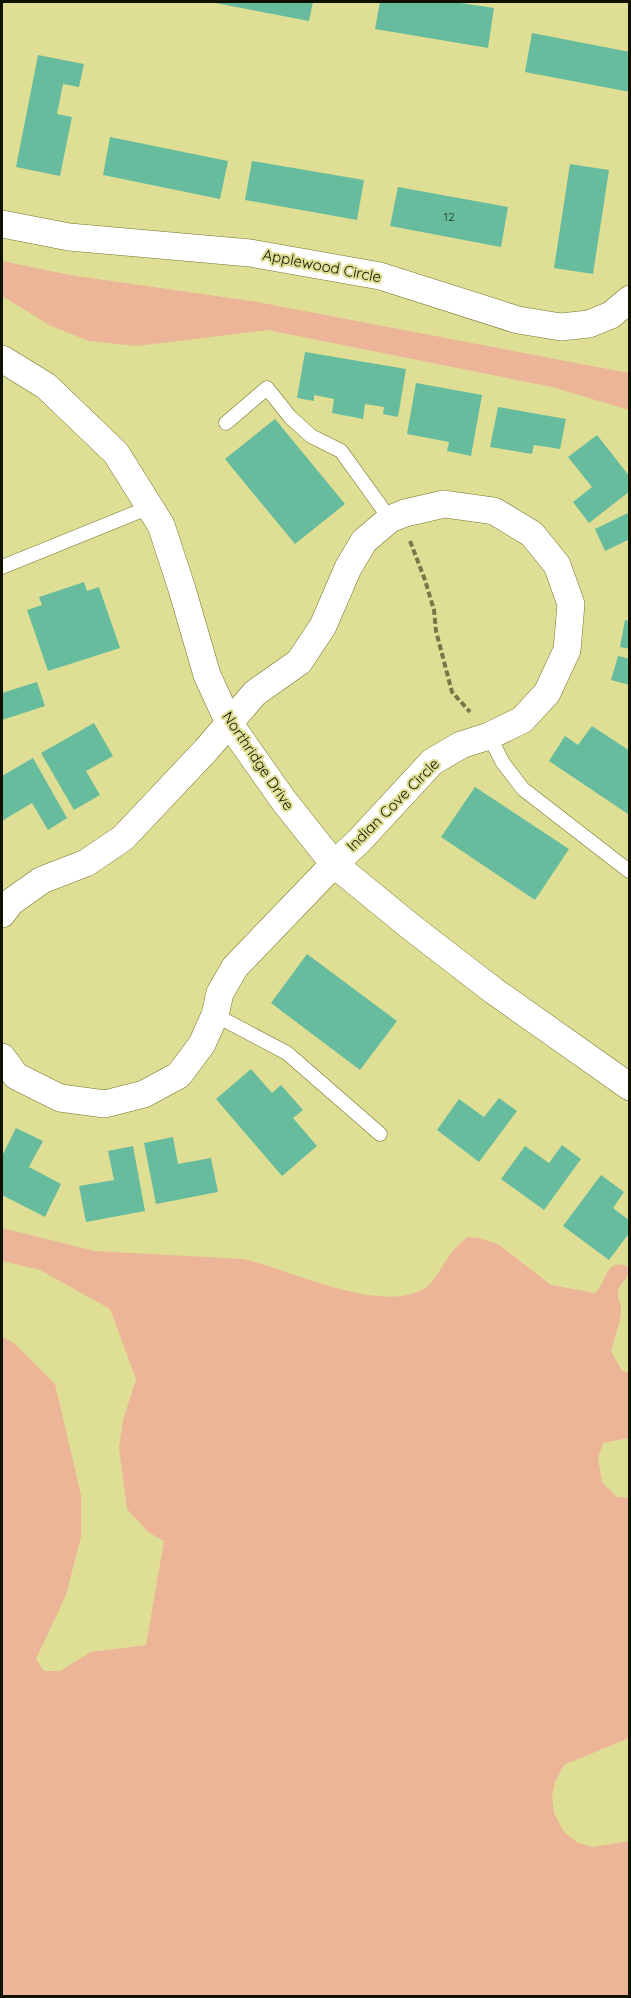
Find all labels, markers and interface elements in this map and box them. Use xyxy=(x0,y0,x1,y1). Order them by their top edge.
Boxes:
house number: 12 xyxy=(443,209,455,224)
street label: Applewood Circle xyxy=(261,245,383,286)
street label: Northridge Drive xyxy=(218,708,298,814)
street label: Indian Cove Circle xyxy=(342,754,443,855)

